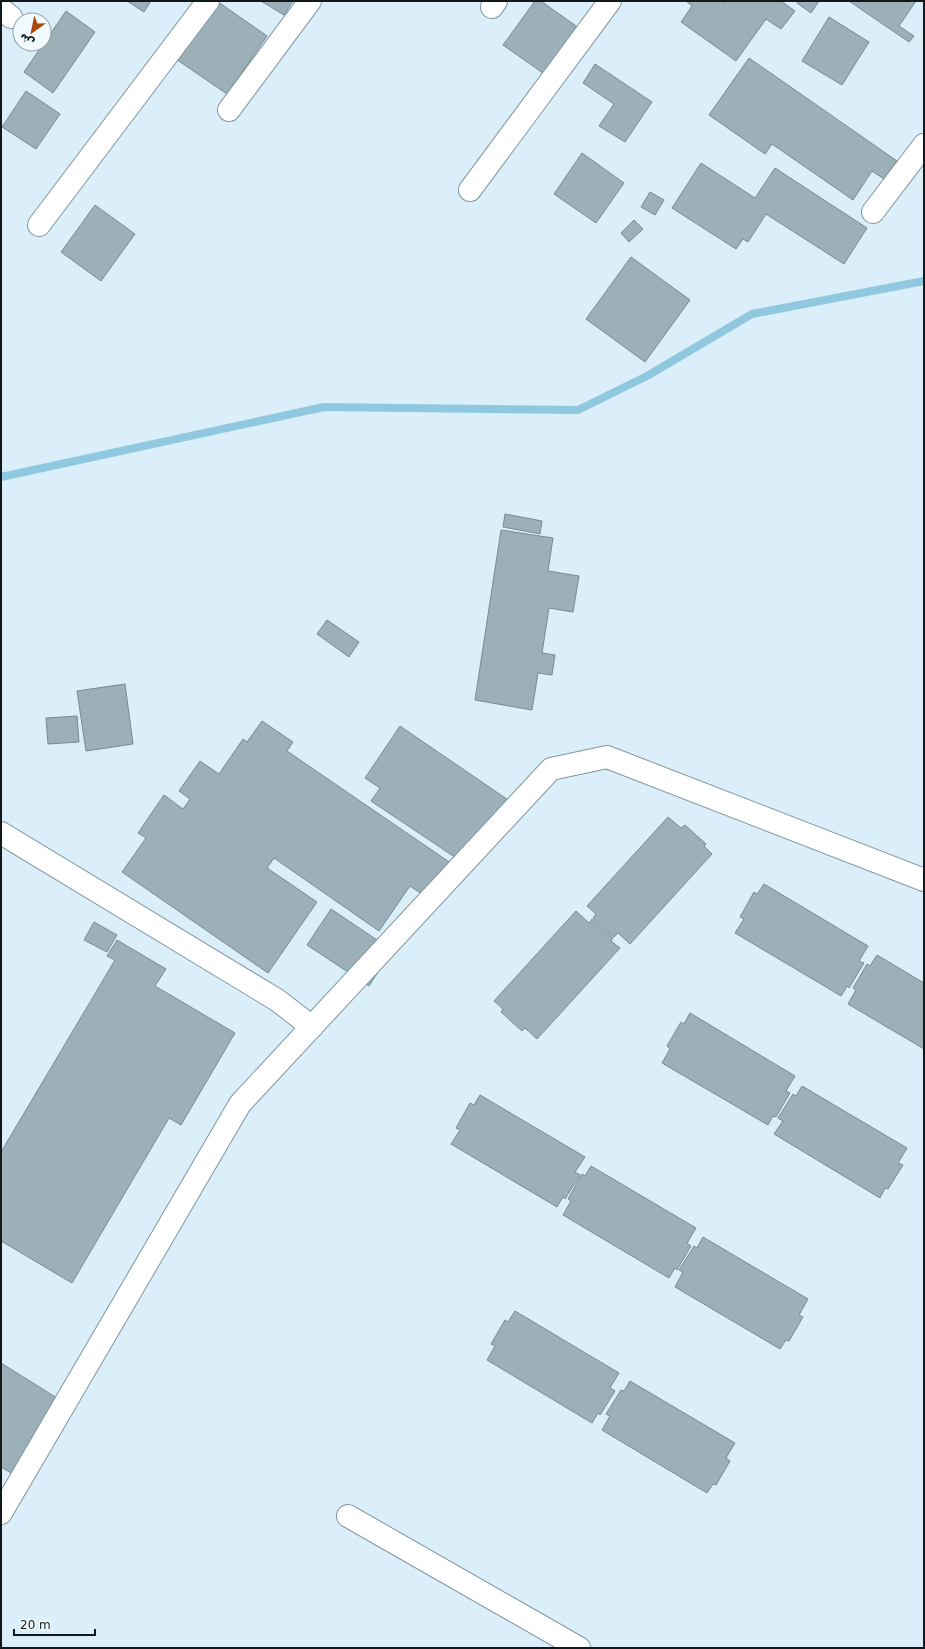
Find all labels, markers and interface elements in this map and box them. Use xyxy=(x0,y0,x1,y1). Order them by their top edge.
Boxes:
north arrow xyxy=(12,12,52,52)
text: ش xyxy=(17,30,37,50)
scale bar xyxy=(14,1611,95,1637)
text: 20 m xyxy=(20,1618,51,1632)

